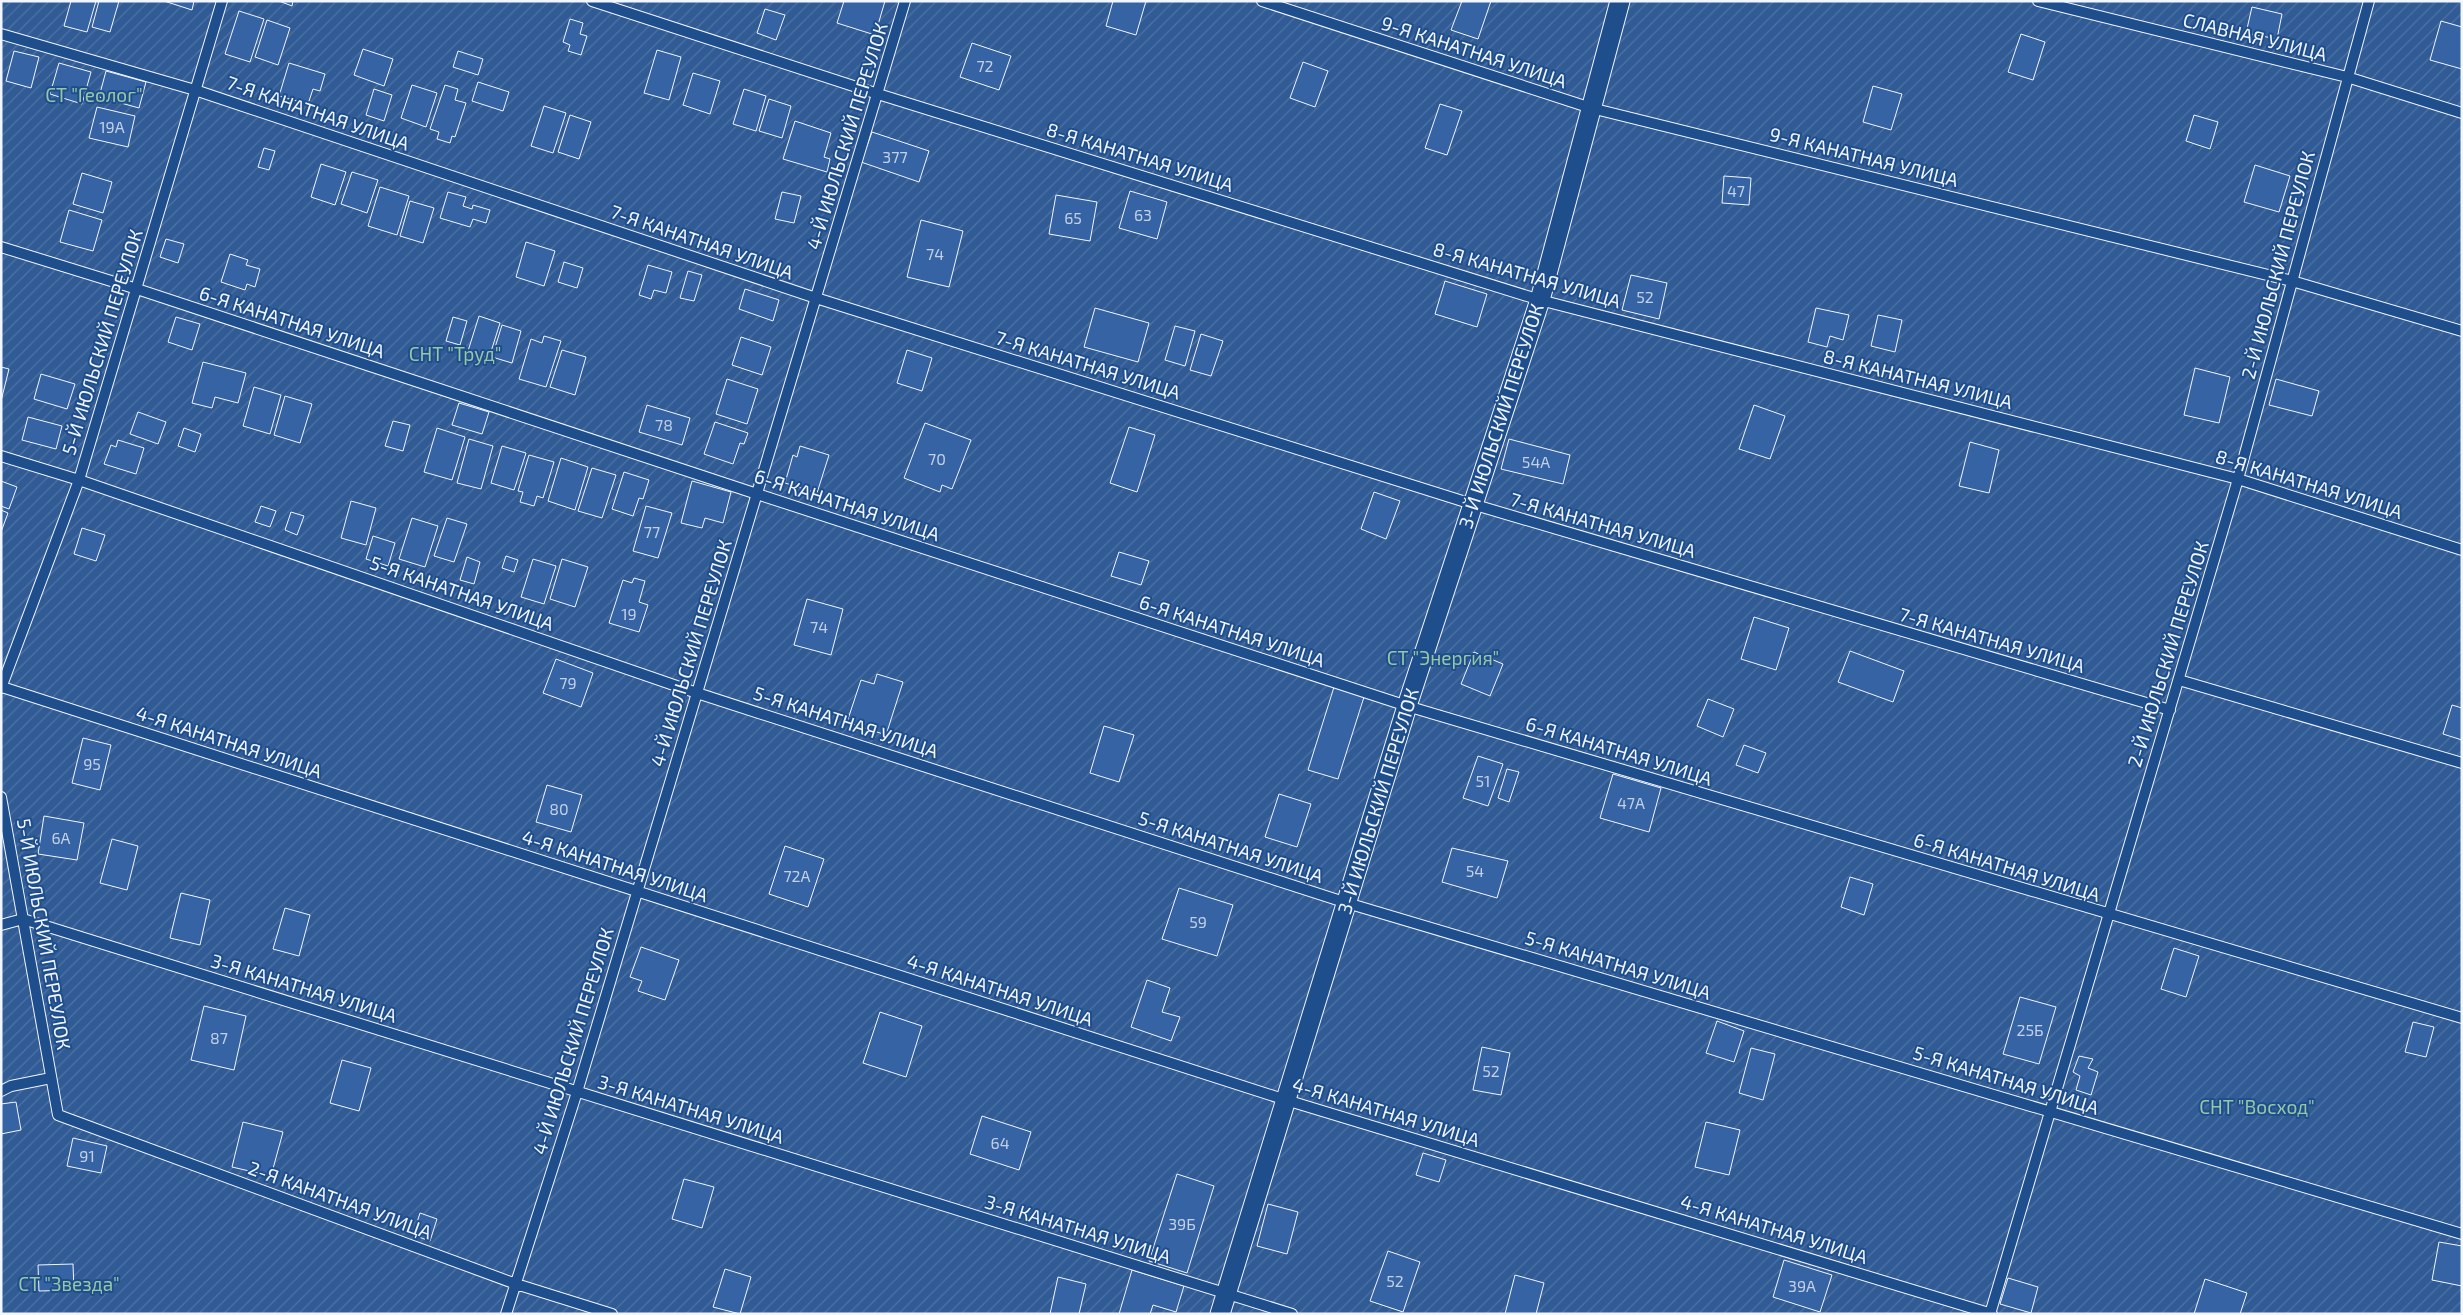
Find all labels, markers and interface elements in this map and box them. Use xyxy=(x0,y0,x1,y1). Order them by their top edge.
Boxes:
street label: СЛАВНАЯ УЛИЦА xyxy=(2181,8,2330,66)
street label: 9-Я КАНАТНАЯ УЛИЦА xyxy=(1379,11,1570,92)
street label: 4-Й ИЮЛЬСКИЙ ПЕРЕУЛОК xyxy=(801,20,892,252)
house number: 72 xyxy=(976,56,994,75)
street label: 7-Я КАНАТНАЯ УЛИЦА xyxy=(224,70,413,155)
park label: СТ "Геолог" xyxy=(45,83,143,106)
house number: 19А xyxy=(99,117,125,136)
street label: 8-Я КАНАТНАЯ УЛИЦА xyxy=(1044,117,1237,196)
street label: 9-Я КАНАТНАЯ УЛИЦА xyxy=(1767,122,1961,191)
house number: 377 xyxy=(882,147,908,166)
street label: 2-Й ИЮЛЬСКИЙ ПЕРЕУЛОК xyxy=(2236,148,2319,381)
house number: 47 xyxy=(1727,181,1745,200)
street label: 7-Я КАНАТНАЯ УЛИЦА xyxy=(608,199,797,284)
house number: 63 xyxy=(1134,205,1152,224)
house number: 65 xyxy=(1064,208,1082,227)
street label: 5-Й ИЮЛЬСКИЙ ПЕРЕУЛОК xyxy=(56,226,147,457)
street label: 8-Я КАНАТНАЯ УЛИЦА xyxy=(1431,237,1624,312)
house number: 74 xyxy=(926,244,944,263)
street label: 6-Я КАНАТНАЯ УЛИЦА xyxy=(197,281,388,362)
house number: 52 xyxy=(1636,287,1654,306)
street label: 3-Й ИЮЛЬСКИЙ ПЕРЕУЛОК xyxy=(1453,301,1548,531)
street label: 7-Я КАНАТНАЯ УЛИЦА xyxy=(993,325,1184,404)
park label: СНТ "Труд" xyxy=(409,342,501,366)
street label: 8-Я КАНАТНАЯ УЛИЦА xyxy=(1821,344,2015,413)
house number: 78 xyxy=(655,415,673,434)
street label: 8-Я КАНАТНАЯ УЛИЦА xyxy=(2213,444,2406,523)
house number: 70 xyxy=(928,449,946,468)
house number: 54А xyxy=(1522,452,1550,471)
street label: 6-Я КАНАТНАЯ УЛИЦА xyxy=(752,464,943,545)
street label: 7-Я КАНАТНАЯ УЛИЦА xyxy=(1508,487,1699,562)
house number: 77 xyxy=(644,522,660,541)
street label: 4-Й ИЮЛЬСКИЙ ПЕРЕУЛОК xyxy=(645,537,736,769)
street label: 2-Й ИЮЛЬСКИЙ ПЕРЕУЛОК xyxy=(2122,538,2213,770)
street label: 5-Я КАНАТНАЯ УЛИЦА xyxy=(367,550,557,635)
street label: 6-Я КАНАТНАЯ УЛИЦА xyxy=(1137,590,1328,671)
street label: 7-Я КАНАТНАЯ УЛИЦА xyxy=(1897,602,2088,677)
house number: 19 xyxy=(621,604,637,623)
house number: 74 xyxy=(810,617,828,636)
park label: СТ "Энергия" xyxy=(1387,646,1499,669)
house number: 79 xyxy=(559,673,577,692)
street label: 5-Я КАНАТНАЯ УЛИЦА xyxy=(751,681,942,762)
street label: 3-Й ИЮЛЬСКИЙ ПЕРЕУЛОК xyxy=(1332,685,1423,917)
street label: 4-Я КАНАТНАЯ УЛИЦА xyxy=(133,701,325,783)
street label: 6-Я КАНАТНАЯ УЛИЦА xyxy=(1523,711,1715,790)
house number: 95 xyxy=(83,754,101,773)
house number: 51 xyxy=(1476,771,1490,790)
house number: 47А xyxy=(1617,793,1645,812)
house number: 80 xyxy=(549,799,569,818)
street label: 5-Я КАНАТНАЯ УЛИЦА xyxy=(1136,806,1327,887)
street label: 5-Й ИЮЛЬСКИЙ ПЕРЕУЛОК xyxy=(13,816,76,1051)
street label: 4-Я КАНАТНАЯ УЛИЦА xyxy=(519,825,711,907)
street label: 6-Я КАНАТНАЯ УЛИЦА xyxy=(1911,827,2103,906)
house number: 6А xyxy=(51,828,71,847)
house number: 54 xyxy=(1466,861,1484,880)
house number: 72А xyxy=(783,866,811,885)
house number: 59 xyxy=(1189,912,1207,931)
street label: 4-Й ИЮЛЬСКИЙ ПЕРЕУЛОК xyxy=(527,925,618,1157)
street label: 5-Я КАНАТНАЯ УЛИЦА xyxy=(1523,925,1714,1004)
street label: 3-Я КАНАТНАЯ УЛИЦА xyxy=(208,948,400,1027)
street label: 4-Я КАНАТНАЯ УЛИЦА xyxy=(904,949,1096,1031)
house number: 25Б xyxy=(2016,1020,2044,1039)
house number: 87 xyxy=(210,1028,228,1047)
street label: 5-Я КАНАТНАЯ УЛИЦА xyxy=(1911,1040,2102,1119)
house number: 52 xyxy=(1482,1061,1500,1080)
street label: 3-Я КАНАТНАЯ УЛИЦА xyxy=(595,1069,787,1148)
street label: 4-Я КАНАТНАЯ УЛИЦА xyxy=(1290,1072,1483,1151)
park label: СНТ "Восход" xyxy=(2199,1095,2315,1118)
house number: 64 xyxy=(991,1133,1010,1152)
house number: 91 xyxy=(79,1146,95,1165)
street label: 2-Я КАНАТНАЯ УЛИЦА xyxy=(245,1156,435,1243)
street label: 3-Я КАНАТНАЯ УЛИЦА xyxy=(982,1189,1174,1268)
street label: 4-Я КАНАТНАЯ УЛИЦА xyxy=(1678,1189,1871,1268)
house number: 39Б xyxy=(1168,1214,1196,1233)
house number: 52 xyxy=(1386,1271,1404,1290)
park label: СТ "Звезда" xyxy=(18,1272,120,1295)
house number: 39А xyxy=(1788,1276,1816,1295)

